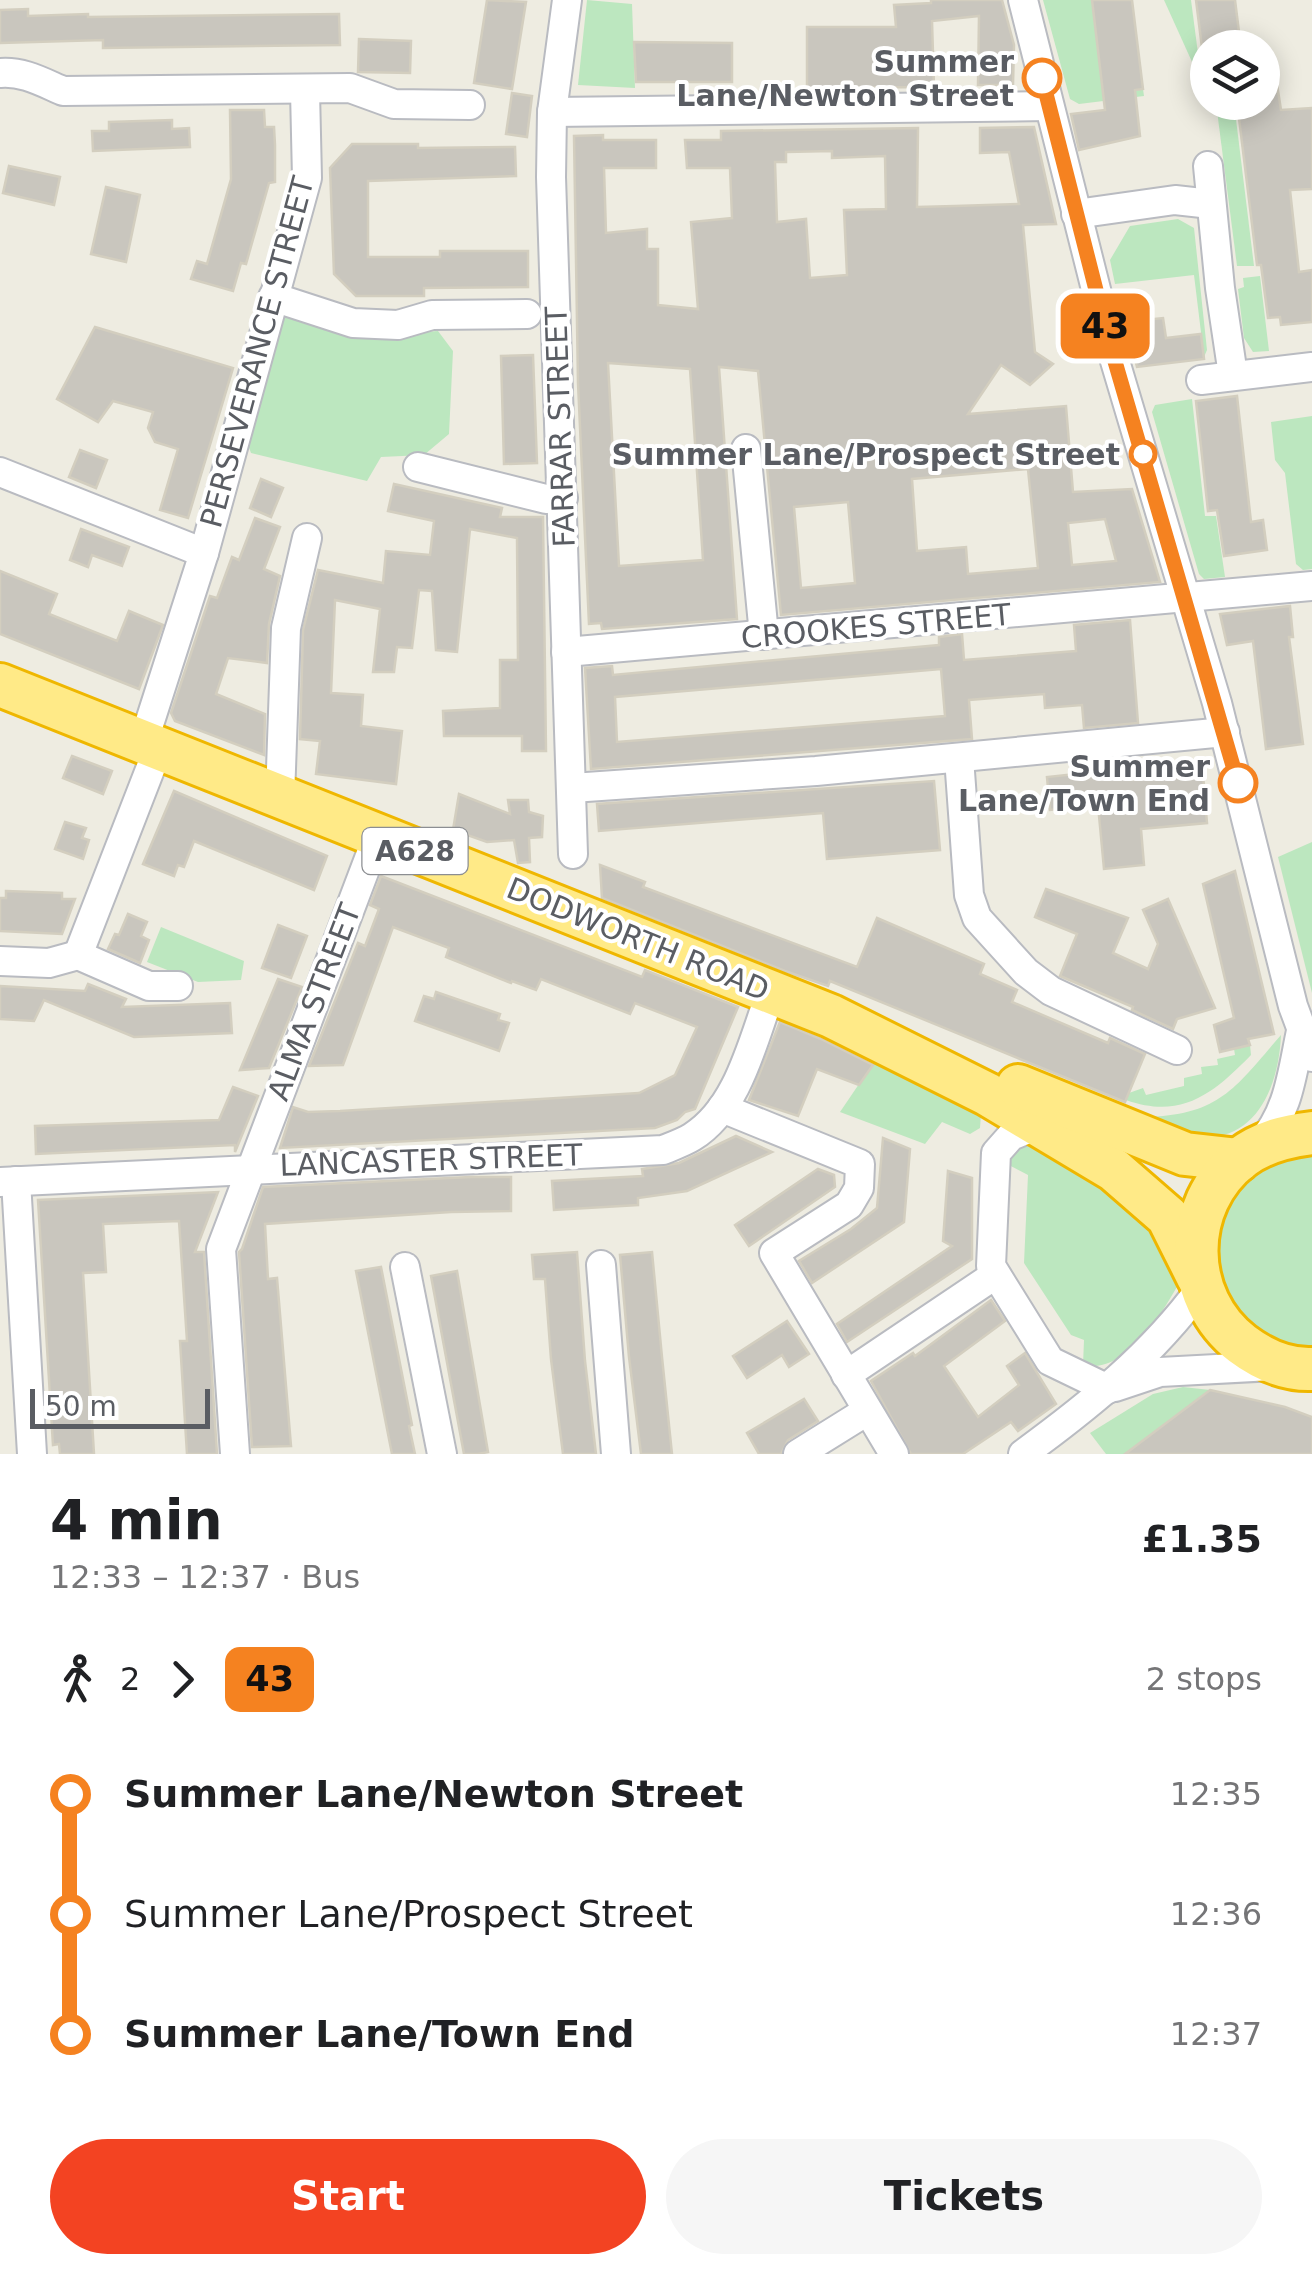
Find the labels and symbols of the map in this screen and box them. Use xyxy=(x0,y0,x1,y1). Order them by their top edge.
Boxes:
place label: Summer Lane/Newton Street xyxy=(676,44,1014,113)
marker: Summer Lane/Newton Street xyxy=(1023,59,1061,97)
street label: PERSEVERANCE STREET xyxy=(193,172,321,531)
line badge: 43 xyxy=(1060,294,1150,358)
street label: FARRAR STREET xyxy=(538,305,582,548)
place label: Summer Lane/Prospect Street xyxy=(611,437,1120,472)
marker: Summer Lane/Prospect Street xyxy=(1130,441,1156,467)
street label: CROOKES STREET xyxy=(740,597,1013,655)
place label: Summer Lane/Town End xyxy=(958,749,1210,818)
marker: Summer Lane/Town End xyxy=(1219,764,1257,802)
road number: A628 xyxy=(362,828,468,874)
street label: DODWORTH ROAD xyxy=(502,870,774,1008)
street label: ALMA STREET xyxy=(260,898,368,1105)
street label: LANCASTER STREET xyxy=(279,1137,584,1183)
scale bar xyxy=(30,1384,210,1428)

